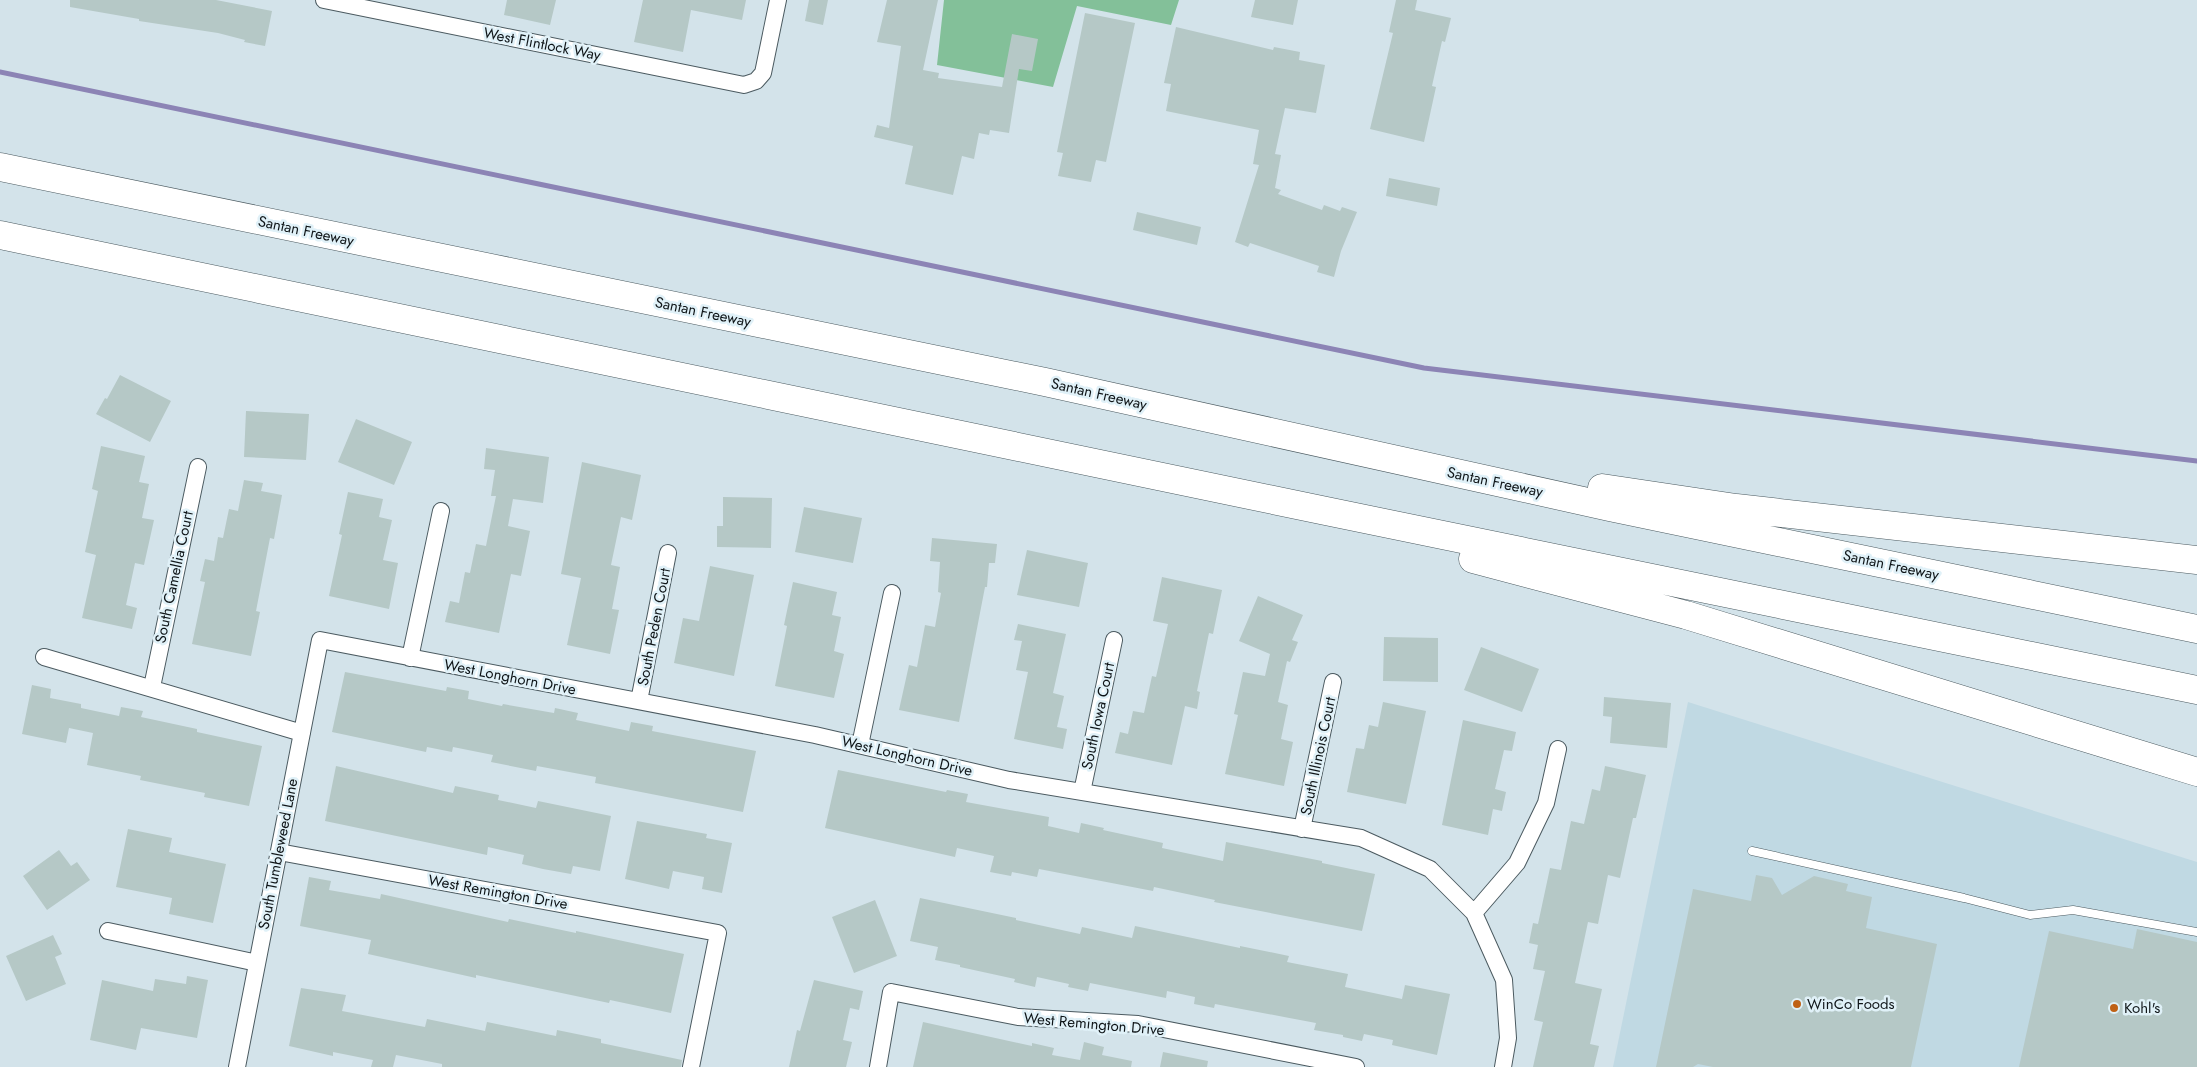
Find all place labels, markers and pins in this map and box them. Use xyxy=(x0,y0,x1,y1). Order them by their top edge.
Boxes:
place label: WinCo Foods xyxy=(1807,993,1895,1015)
place label: Kohl's xyxy=(2124,997,2160,1019)
marker: WinCo Foods xyxy=(1791,998,1803,1010)
marker: Kohl's xyxy=(2108,1002,2120,1014)

